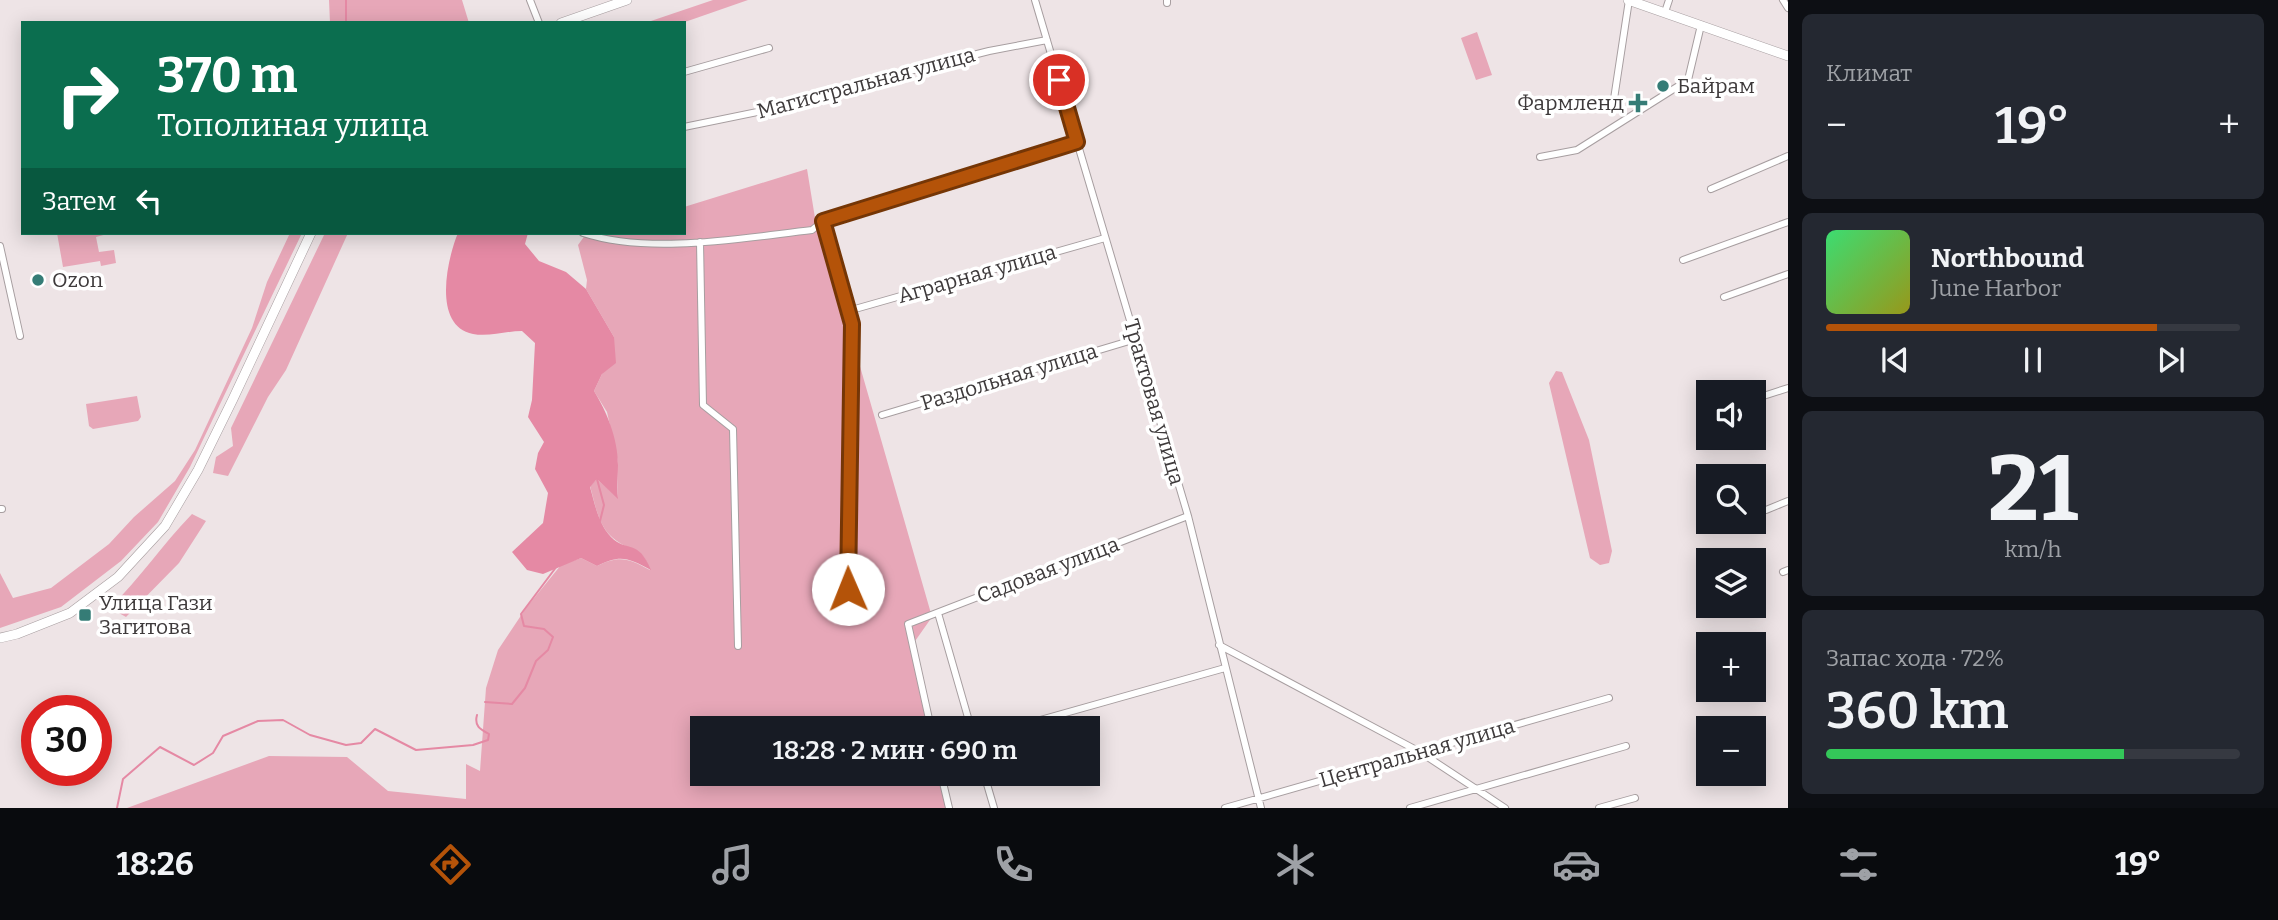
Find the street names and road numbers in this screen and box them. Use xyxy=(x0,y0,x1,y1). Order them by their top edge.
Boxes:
street label: Магистральная улица xyxy=(754,41,978,125)
street label: Аграрная улица xyxy=(895,239,1060,309)
street label: Трактовая улица xyxy=(1118,316,1190,488)
street label: Раздольная улица xyxy=(918,338,1101,416)
street label: Садовая улица xyxy=(973,531,1123,609)
street label: Центральная улица xyxy=(1316,713,1518,793)

